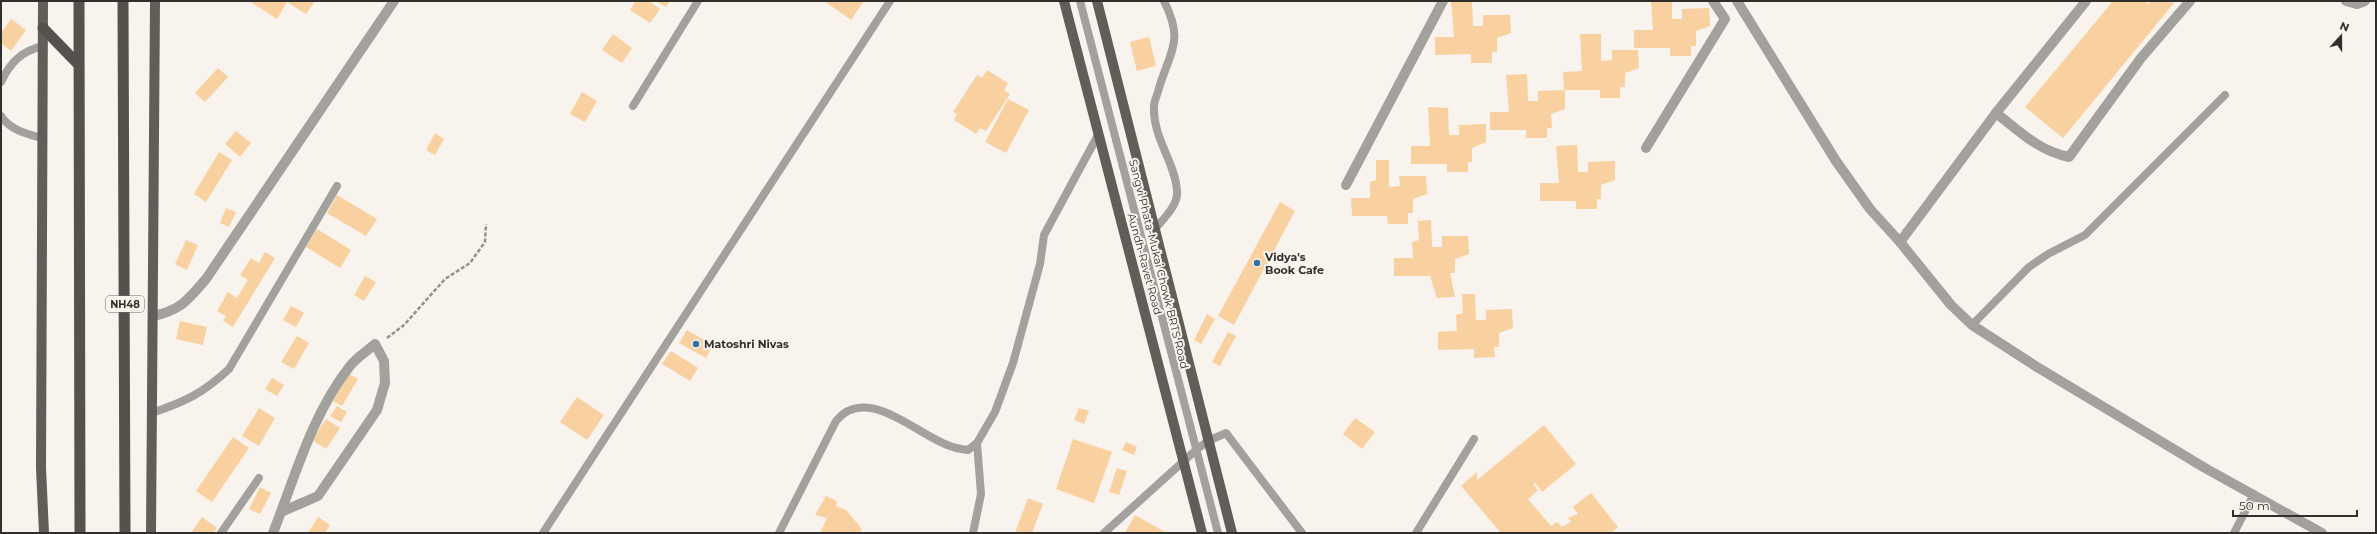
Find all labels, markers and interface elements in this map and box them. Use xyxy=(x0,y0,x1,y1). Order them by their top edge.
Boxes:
north arrow xyxy=(2321,16,2361,56)
text: N xyxy=(2338,19,2351,35)
street label: Sangvi Phata-Mukai Chowk BRTS Road xyxy=(1126,158,1192,370)
street label: Aundh-Ravet Road xyxy=(1125,212,1165,316)
place label: Vidya's Book Cafe xyxy=(1264,250,1324,277)
marker: Vidya's Book Cafe xyxy=(1252,258,1262,268)
road number: NH48 xyxy=(106,296,144,312)
place label: Matoshri Nivas xyxy=(704,337,789,351)
marker: Matoshri Nivas xyxy=(691,339,701,349)
scale bar xyxy=(2233,492,2357,518)
text: 50 m xyxy=(2239,498,2270,513)

